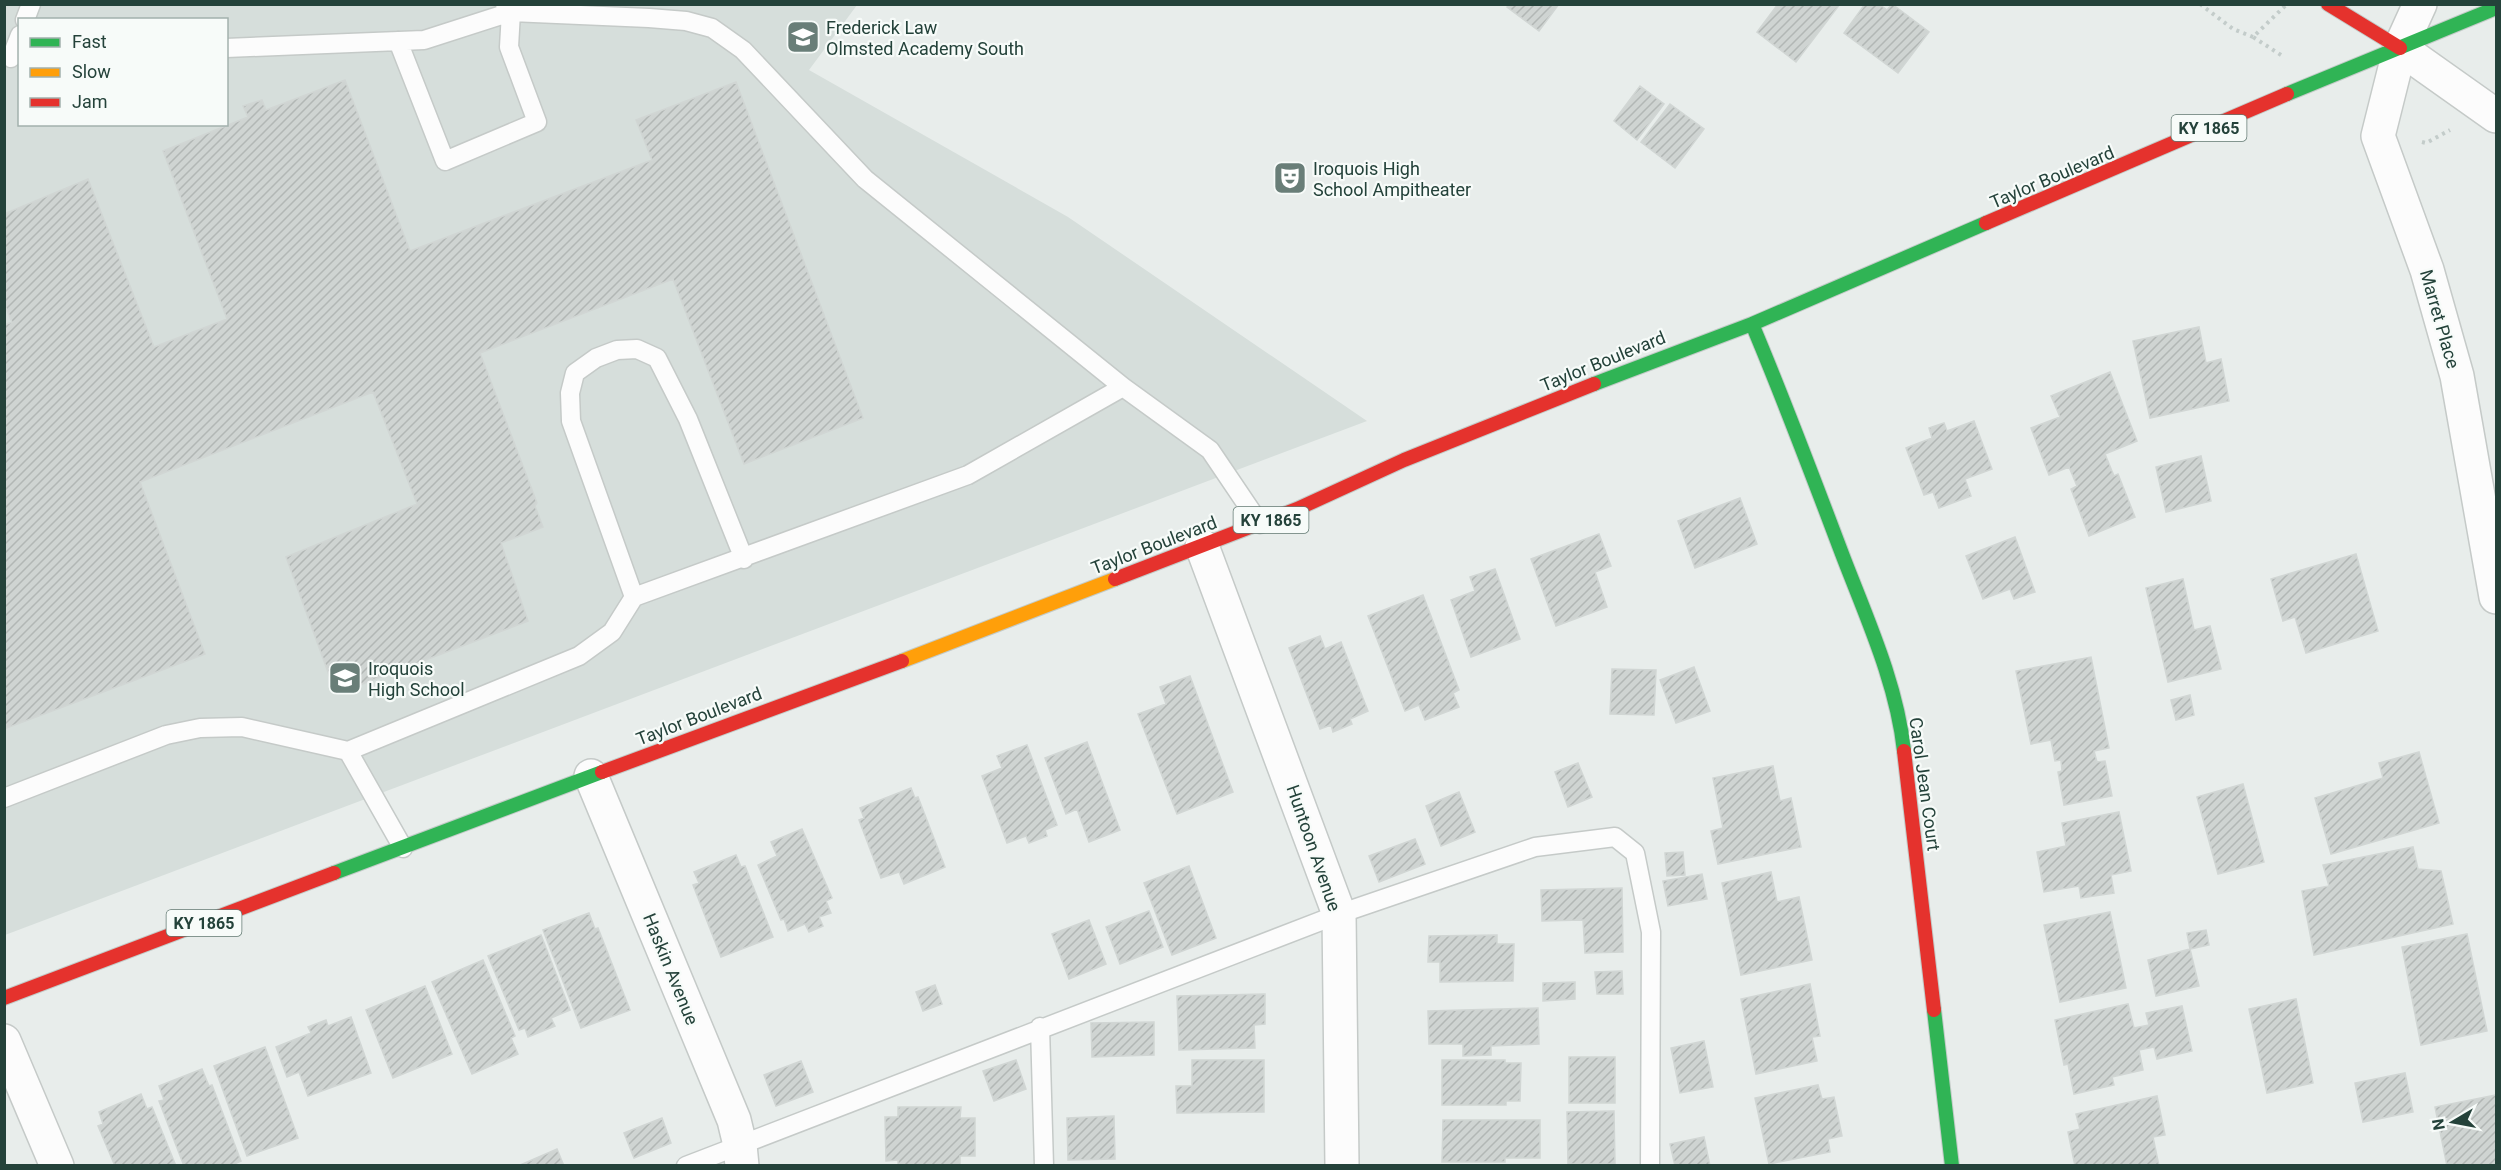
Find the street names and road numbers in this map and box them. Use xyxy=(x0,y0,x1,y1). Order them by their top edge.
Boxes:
road number: KY 1865 xyxy=(2172,115,2246,141)
street label: Taylor Boulevard xyxy=(1987,141,2117,213)
street label: Marret Place xyxy=(2416,267,2464,371)
street label: Taylor Boulevard xyxy=(1537,326,1669,396)
road number: KY 1865 xyxy=(1234,507,1308,533)
street label: Taylor Boulevard xyxy=(1088,511,1220,579)
street label: Taylor Boulevard xyxy=(633,682,765,750)
street label: Carol Jean Court xyxy=(1905,716,1945,852)
street label: Huntoon Avenue xyxy=(1283,782,1345,914)
road number: KY 1865 xyxy=(166,910,242,936)
street label: Haskin Avenue xyxy=(639,910,703,1028)

